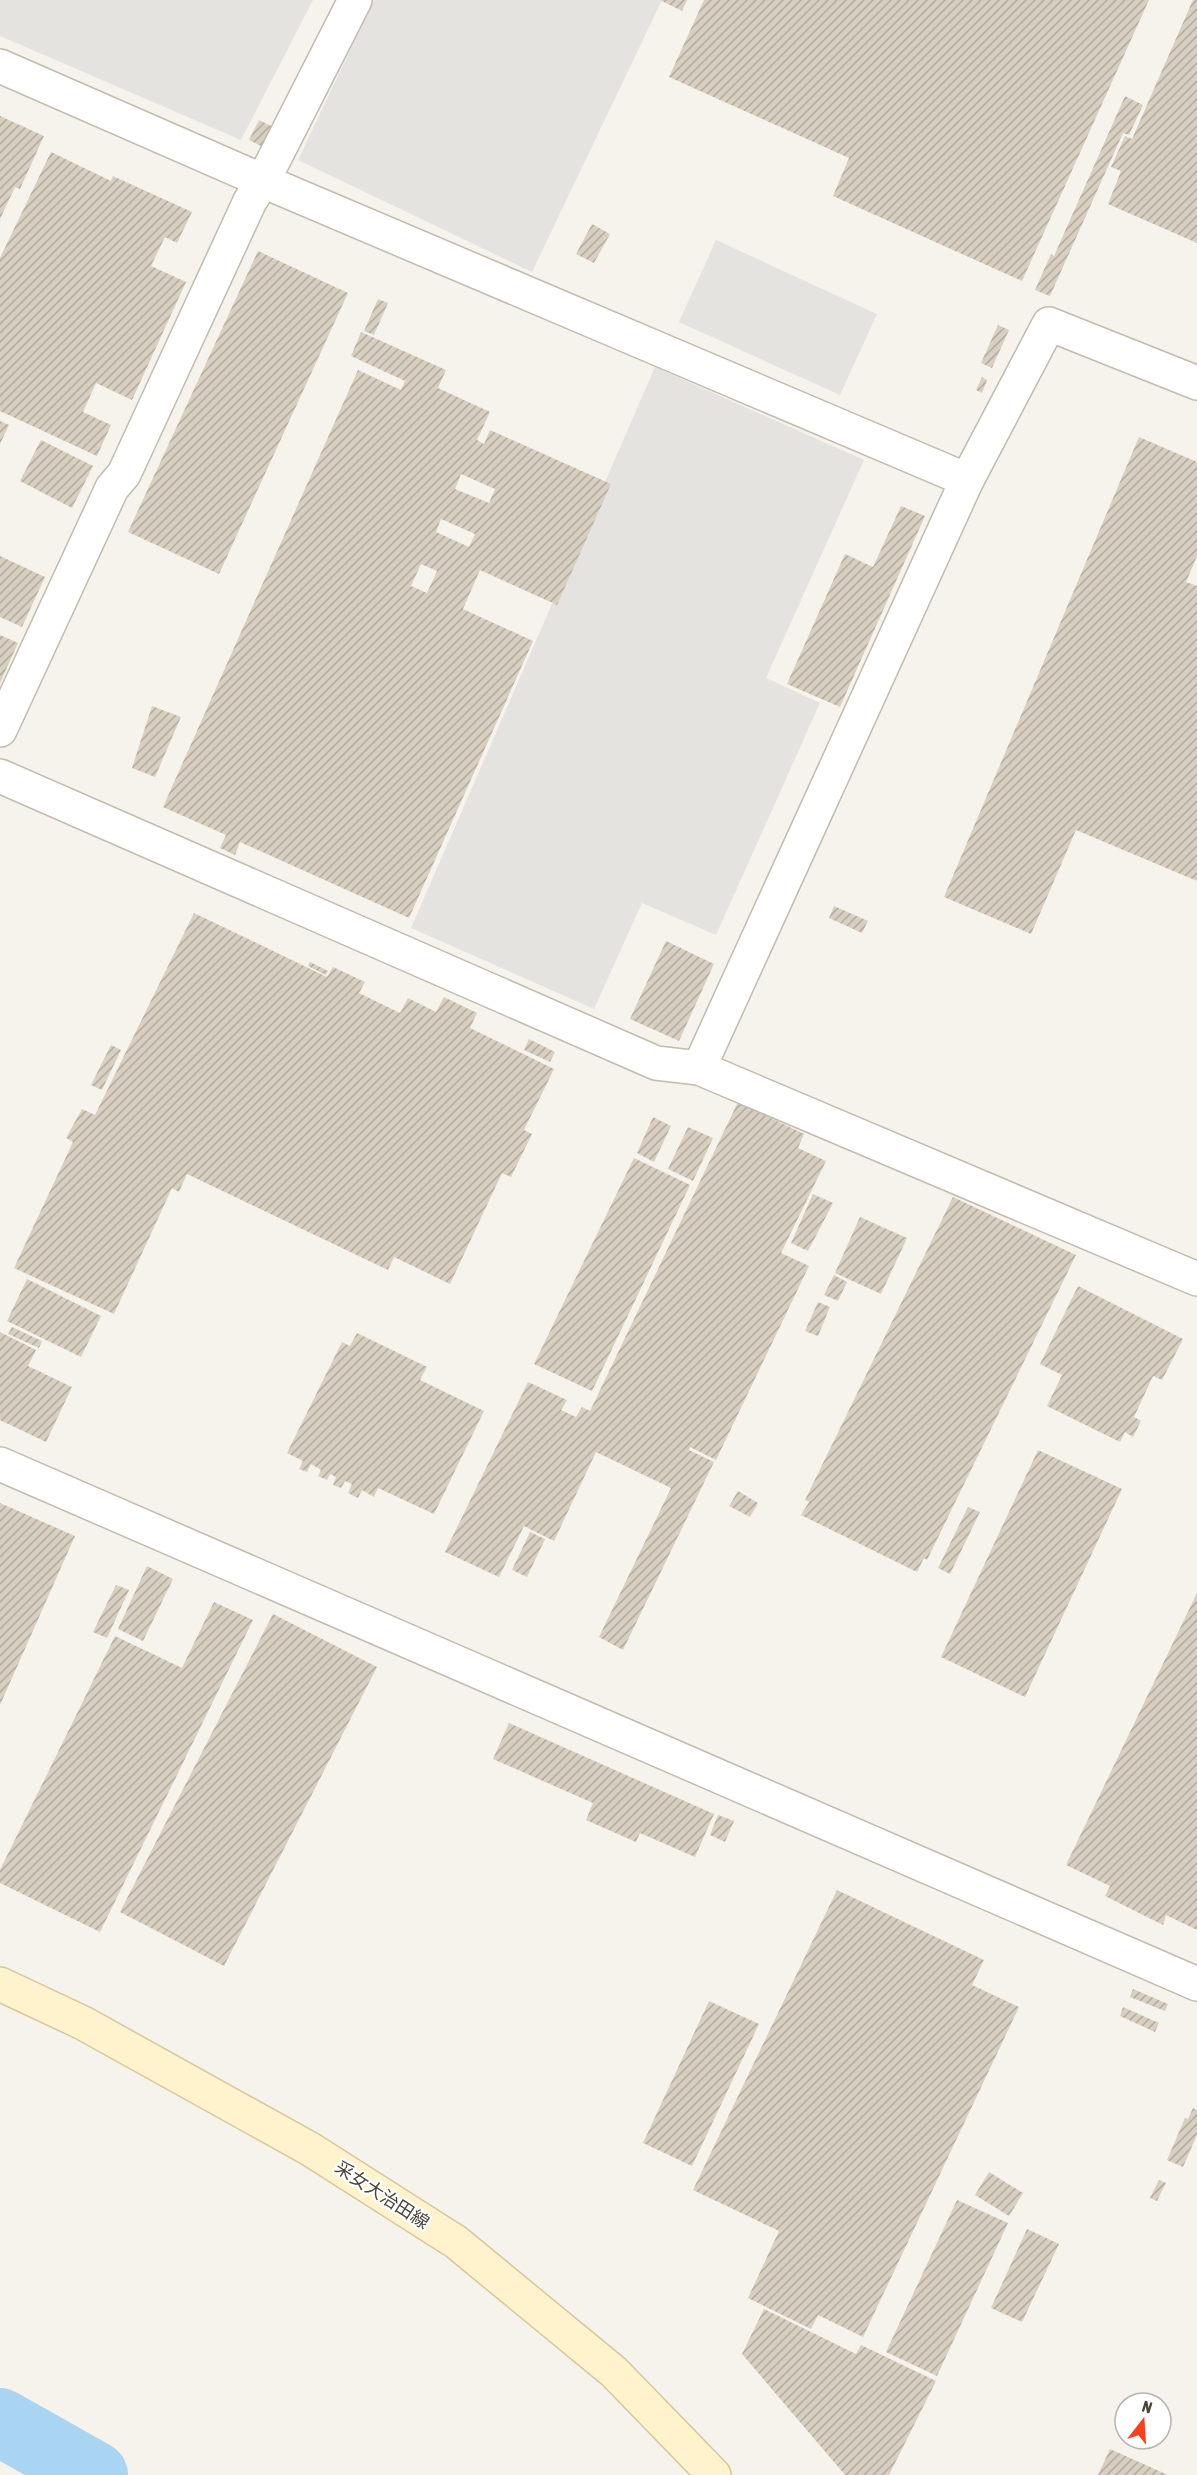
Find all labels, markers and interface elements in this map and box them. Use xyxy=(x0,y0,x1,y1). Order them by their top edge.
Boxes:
street label: 采女大治田線 xyxy=(331,2156,433,2233)
north arrow xyxy=(1113,2391,1173,2451)
text: N xyxy=(1140,2397,1155,2417)

